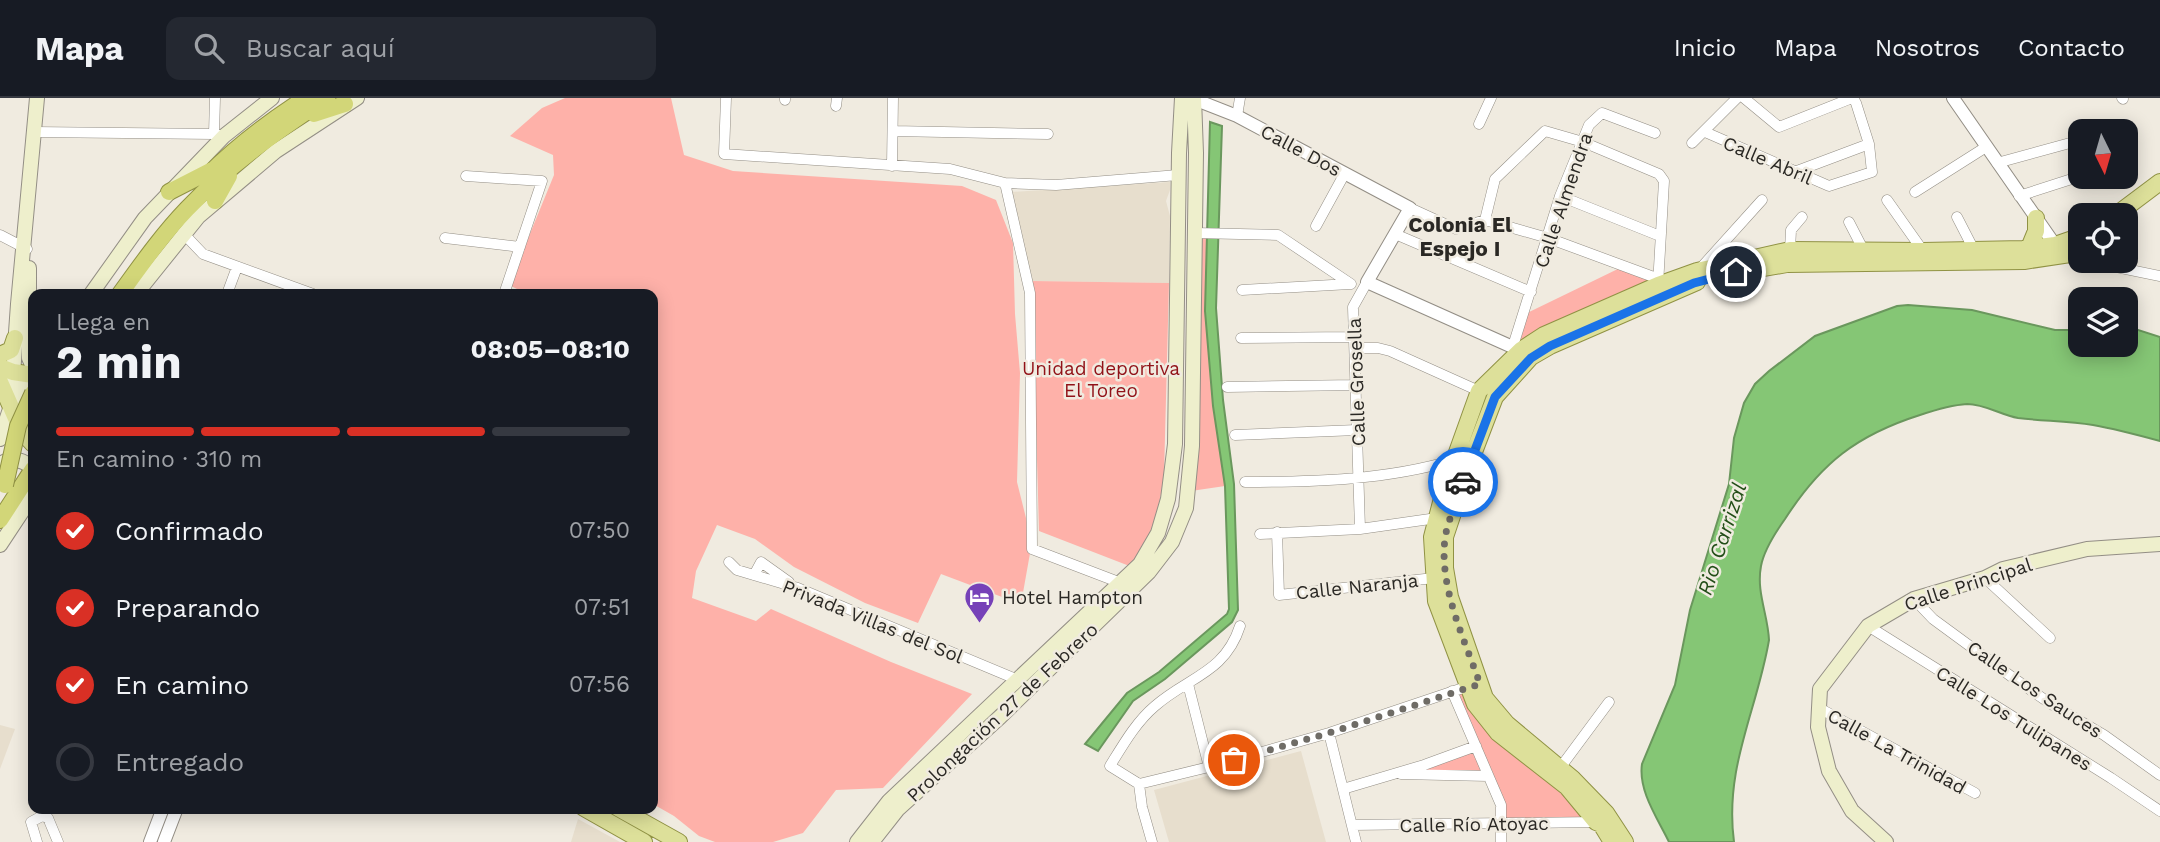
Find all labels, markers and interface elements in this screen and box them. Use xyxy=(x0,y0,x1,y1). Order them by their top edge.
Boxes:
search box xyxy=(166,17,656,80)
text: Mapa xyxy=(35,29,124,68)
icon: search xyxy=(190,29,228,67)
text: Buscar aquí xyxy=(246,33,395,63)
text: Inicio xyxy=(1674,34,1736,62)
text: Mapa xyxy=(1774,34,1837,62)
text: Nosotros xyxy=(1875,34,1980,62)
text: Contacto xyxy=(2018,34,2125,62)
north arrow xyxy=(2068,119,2138,189)
map controls xyxy=(2068,119,2138,357)
street label: Calle Dos xyxy=(1257,120,1345,181)
street label: Calle Almendra xyxy=(1530,129,1597,271)
street label: Calle Abril xyxy=(1720,131,1816,190)
button: locate xyxy=(2068,203,2138,273)
district label: Colonia El Espejo I xyxy=(1408,212,1512,261)
pin xyxy=(1706,242,1766,302)
icon: home xyxy=(1717,253,1755,291)
button: layers xyxy=(2068,287,2138,357)
text: Llega en xyxy=(56,309,150,336)
street label: Calle Grosella xyxy=(1343,317,1370,447)
text: 08:05–08:10 xyxy=(471,334,630,364)
text: 2 min xyxy=(56,335,182,389)
park label: Unidad deportiva El Toreo xyxy=(1022,357,1180,402)
text: En camino · 310 m xyxy=(56,446,262,473)
courier xyxy=(1428,447,1498,517)
icon: car xyxy=(1444,463,1482,501)
water label: Rio Carrizal xyxy=(1692,480,1751,598)
icon: check xyxy=(56,512,94,550)
text: Confirmado xyxy=(115,516,264,546)
text: 07:50 xyxy=(569,517,630,544)
street label: Calle Principal xyxy=(1901,553,2035,616)
street label: Calle Naranja xyxy=(1295,569,1420,604)
street label: Privada Villas del Sol xyxy=(779,575,967,668)
hotel icon: Hotel Hampton xyxy=(962,580,996,624)
place label: Hotel Hampton xyxy=(1002,586,1143,609)
icon: check xyxy=(56,589,94,627)
text: Preparando xyxy=(115,593,260,623)
text: 07:51 xyxy=(574,594,630,621)
street label: Prolongación 27 de Febrero xyxy=(902,618,1103,807)
street label: Calle Los Sauces xyxy=(1963,636,2107,743)
street label: Calle Los Tulipanes xyxy=(1932,661,2096,776)
icon: check xyxy=(56,666,94,704)
text: En camino xyxy=(115,670,249,700)
text: 07:56 xyxy=(569,671,630,698)
street label: Calle La Trinidad xyxy=(1823,704,1970,799)
pin xyxy=(1204,730,1264,790)
icon: bag xyxy=(1215,741,1253,779)
text: Entregado xyxy=(115,747,244,777)
street label: Calle Río Atoyac xyxy=(1399,812,1549,837)

